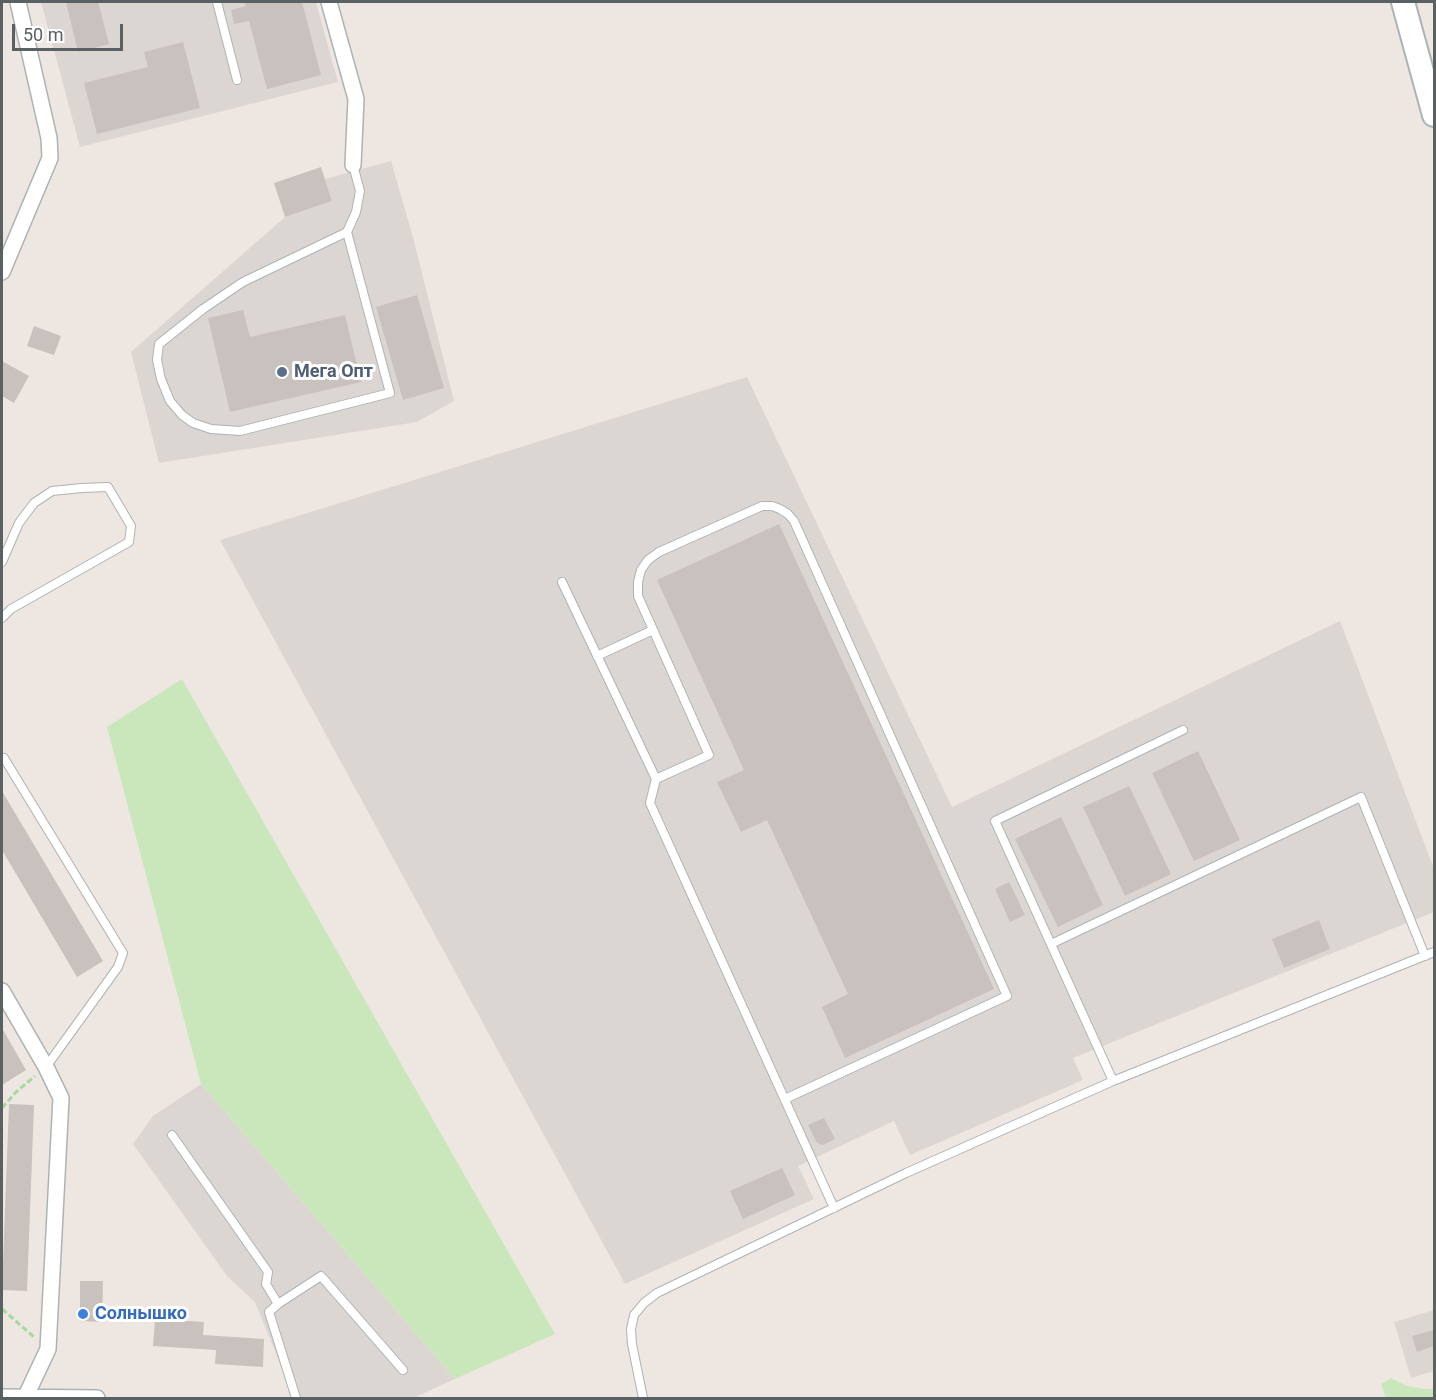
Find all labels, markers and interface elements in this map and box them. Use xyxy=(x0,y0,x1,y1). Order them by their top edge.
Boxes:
scale bar xyxy=(15,12,126,50)
text: 50 m xyxy=(23,24,63,45)
place label: Мега Опт xyxy=(294,361,373,383)
marker: Мега Опт xyxy=(275,365,289,379)
place label: Солнышко xyxy=(95,1303,187,1325)
marker: Солнышко xyxy=(76,1307,90,1321)

